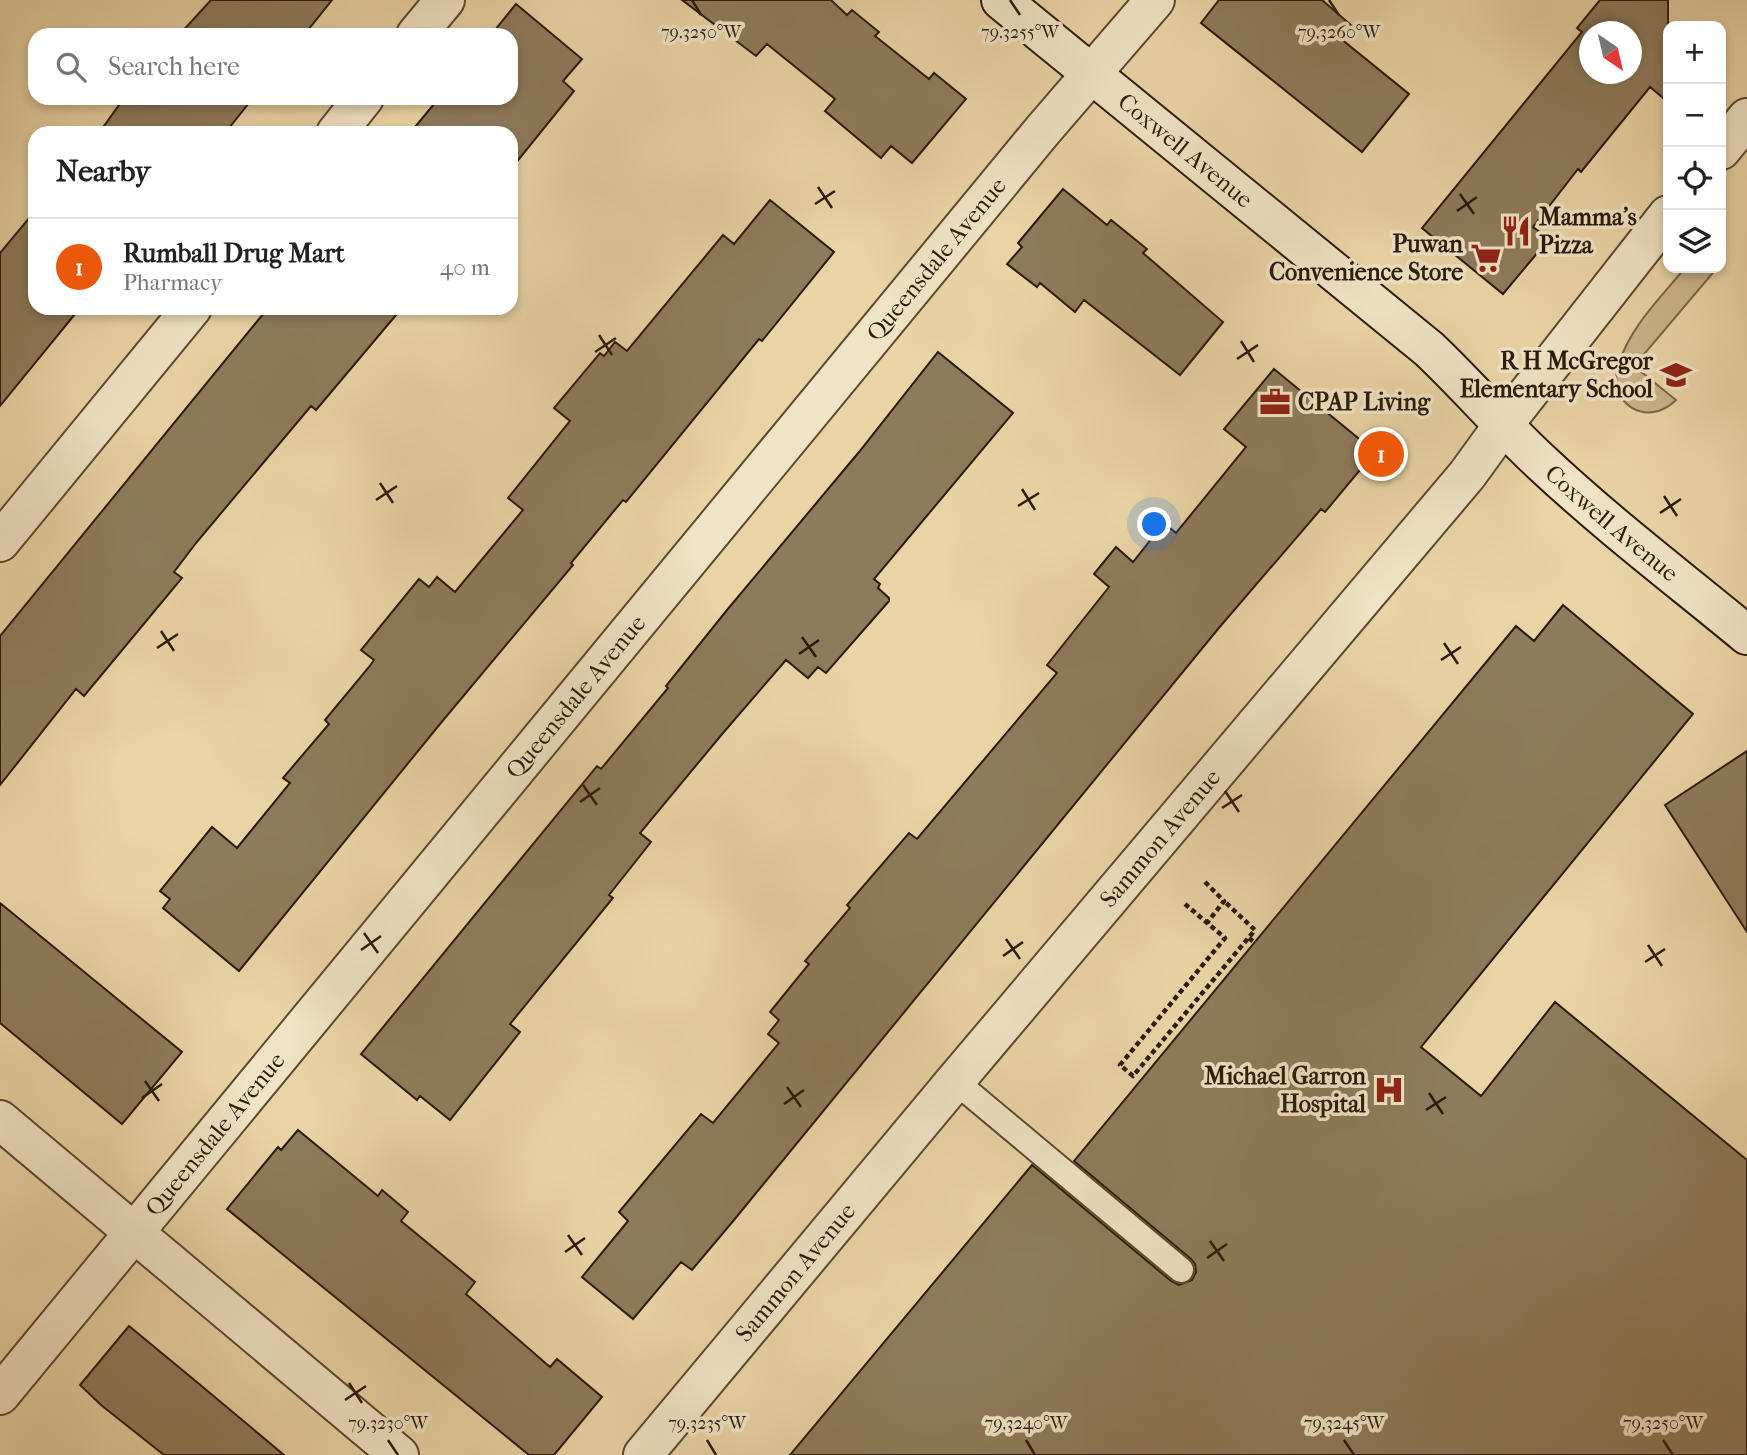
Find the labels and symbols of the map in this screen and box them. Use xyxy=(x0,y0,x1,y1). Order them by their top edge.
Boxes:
north arrow xyxy=(1579,21,1642,84)
text: 79.3250°W xyxy=(661,22,742,43)
text: 79.3255°W xyxy=(981,22,1060,43)
text: 79.3260°W xyxy=(1298,22,1381,43)
street label: Coxwell Avenue xyxy=(1112,87,1259,214)
street label: Queensdale Avenue xyxy=(861,172,1012,347)
place label: Mamma's Pizza xyxy=(1539,203,1637,259)
restaurant icon: Mamma's Pizza xyxy=(1499,214,1533,248)
place label: Puwan Convenience Store xyxy=(1269,230,1464,286)
supermarket icon: Puwan Convenience Store xyxy=(1469,241,1503,275)
place label: R H McGregor Elementary School xyxy=(1460,347,1654,403)
school or university icon: R H McGregor Elementary School xyxy=(1659,358,1693,392)
office icon: CPAP Living xyxy=(1258,385,1292,419)
place label: CPAP Living xyxy=(1298,388,1431,416)
pin: 1 xyxy=(1358,428,1404,480)
street label: Coxwell Avenue xyxy=(1539,459,1684,588)
your location xyxy=(1137,507,1171,541)
street label: Queensdale Avenue xyxy=(500,609,651,784)
street label: Sammon Avenue xyxy=(1094,763,1226,913)
street label: Queensdale Avenue xyxy=(139,1047,291,1222)
place label: Michael Garron Hospital xyxy=(1204,1062,1367,1118)
hospital icon: Michael Garron Hospital xyxy=(1372,1073,1406,1107)
street label: Sammon Avenue xyxy=(730,1197,861,1347)
text: 79.3230°W xyxy=(348,1413,429,1434)
text: 79.3235°W xyxy=(668,1413,747,1434)
text: 79.3240°W xyxy=(984,1413,1069,1434)
text: 79.3245°W xyxy=(1304,1413,1386,1434)
text: 79.3250°W xyxy=(1623,1413,1704,1434)

